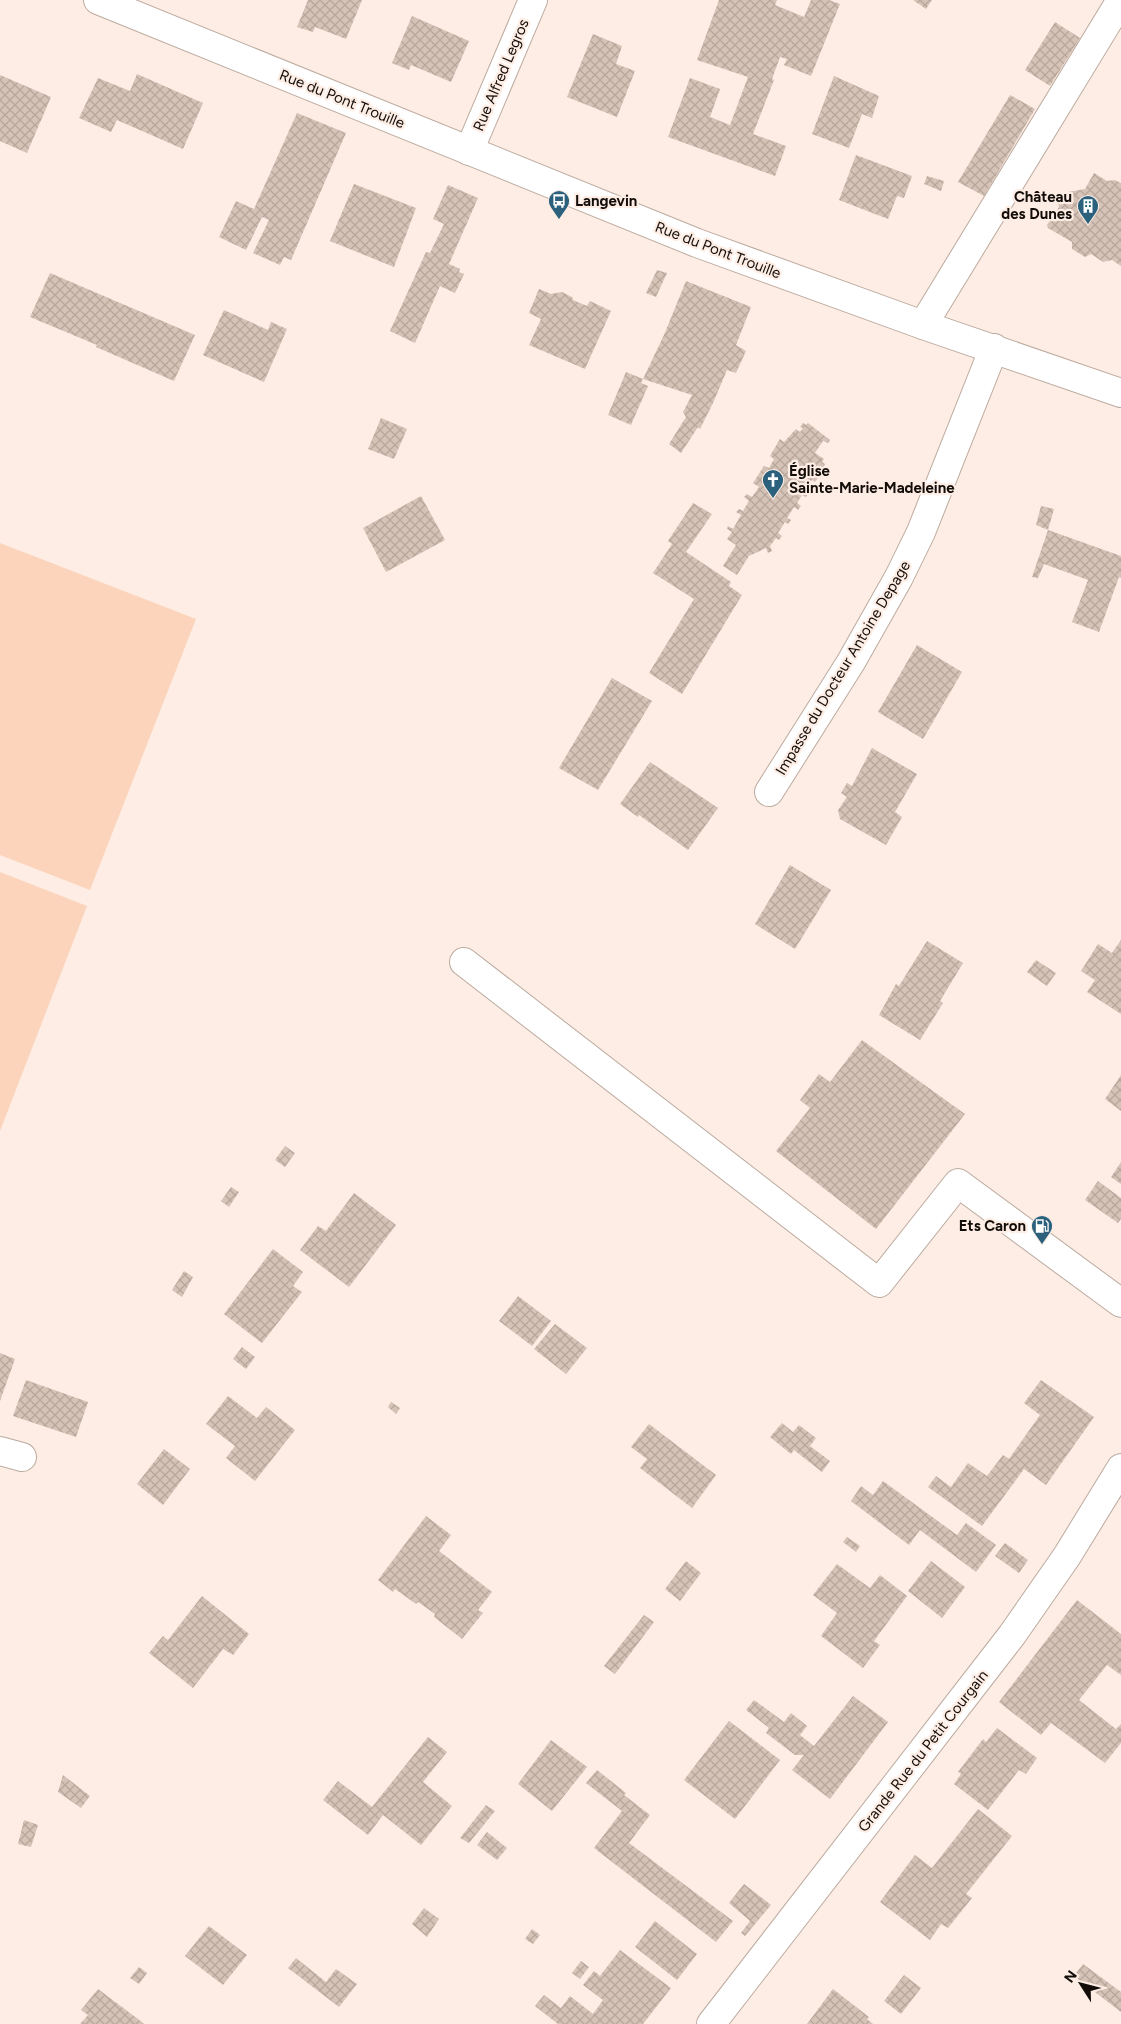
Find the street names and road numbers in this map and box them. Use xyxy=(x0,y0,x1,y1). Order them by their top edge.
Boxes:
street label: Rue Alfred Legros xyxy=(469,16,533,134)
street label: Rue du Pont Trouille xyxy=(277,66,407,132)
street label: Rue du Pont Trouille xyxy=(652,218,784,282)
street label: Impasse du Docteur Antoine Depage xyxy=(772,558,914,778)
street label: Grande Rue du Petit Courgain xyxy=(854,1667,992,1835)

